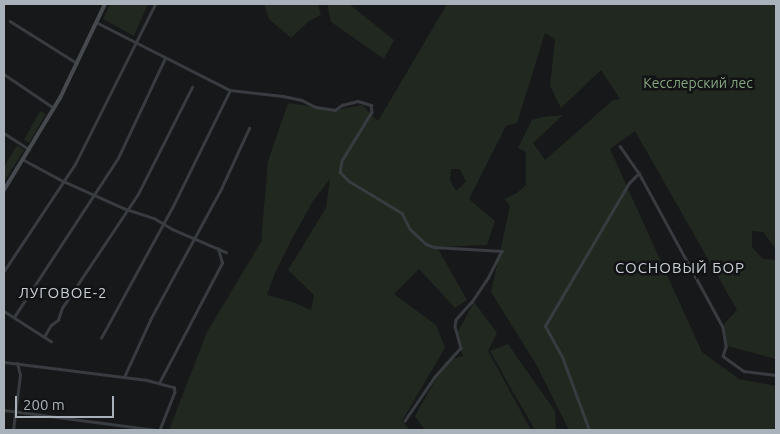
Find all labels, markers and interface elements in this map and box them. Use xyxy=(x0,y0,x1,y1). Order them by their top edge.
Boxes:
park label: Кесслерский лес xyxy=(643,75,753,91)
district label: СОСНОВЫЙ БОР xyxy=(613,259,747,277)
district label: ЛУГОВОЕ-2 xyxy=(17,284,109,302)
scale bar xyxy=(18,386,116,418)
text: 200 m xyxy=(23,396,65,413)

